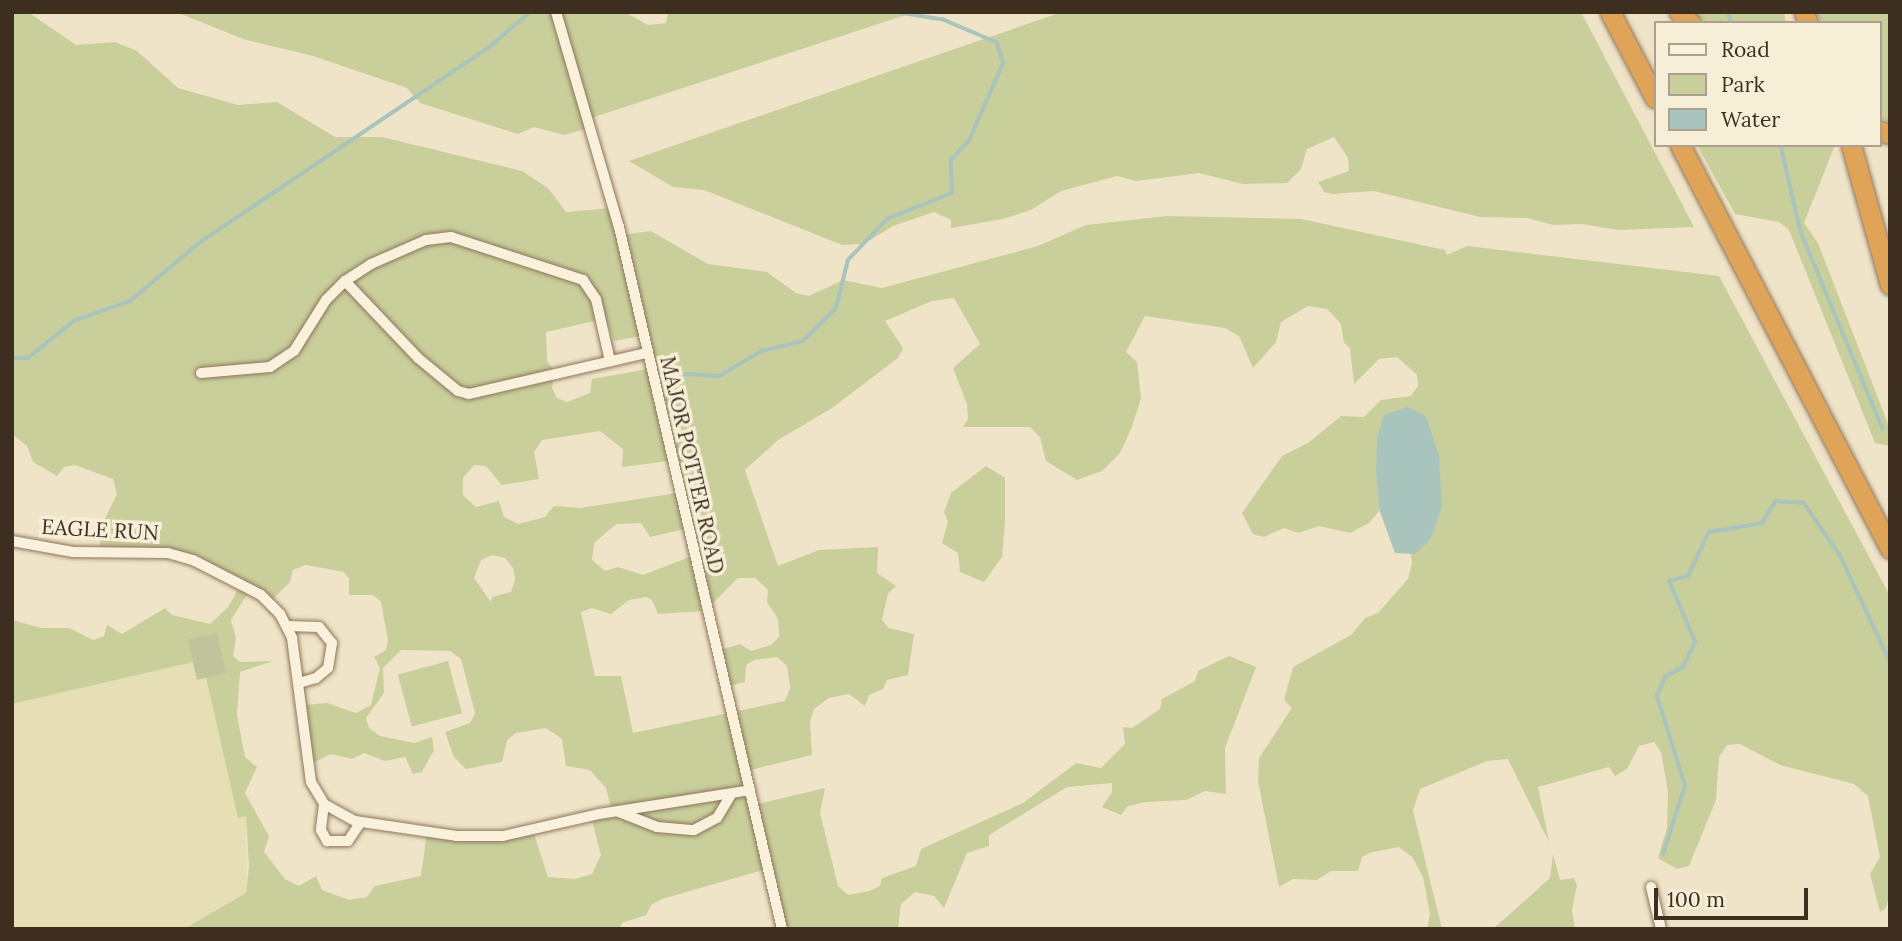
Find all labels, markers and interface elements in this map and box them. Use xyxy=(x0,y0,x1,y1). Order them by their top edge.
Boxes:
legend xyxy=(1654,21,1881,147)
text: Road xyxy=(1721,36,1770,63)
text: Park xyxy=(1721,71,1765,98)
text: Water xyxy=(1721,106,1780,133)
street label: MAJOR POTTER ROAD xyxy=(655,354,729,576)
street label: EAGLE RUN xyxy=(41,514,159,546)
scale bar xyxy=(1657,874,1811,918)
text: 100 m xyxy=(1667,886,1725,913)

